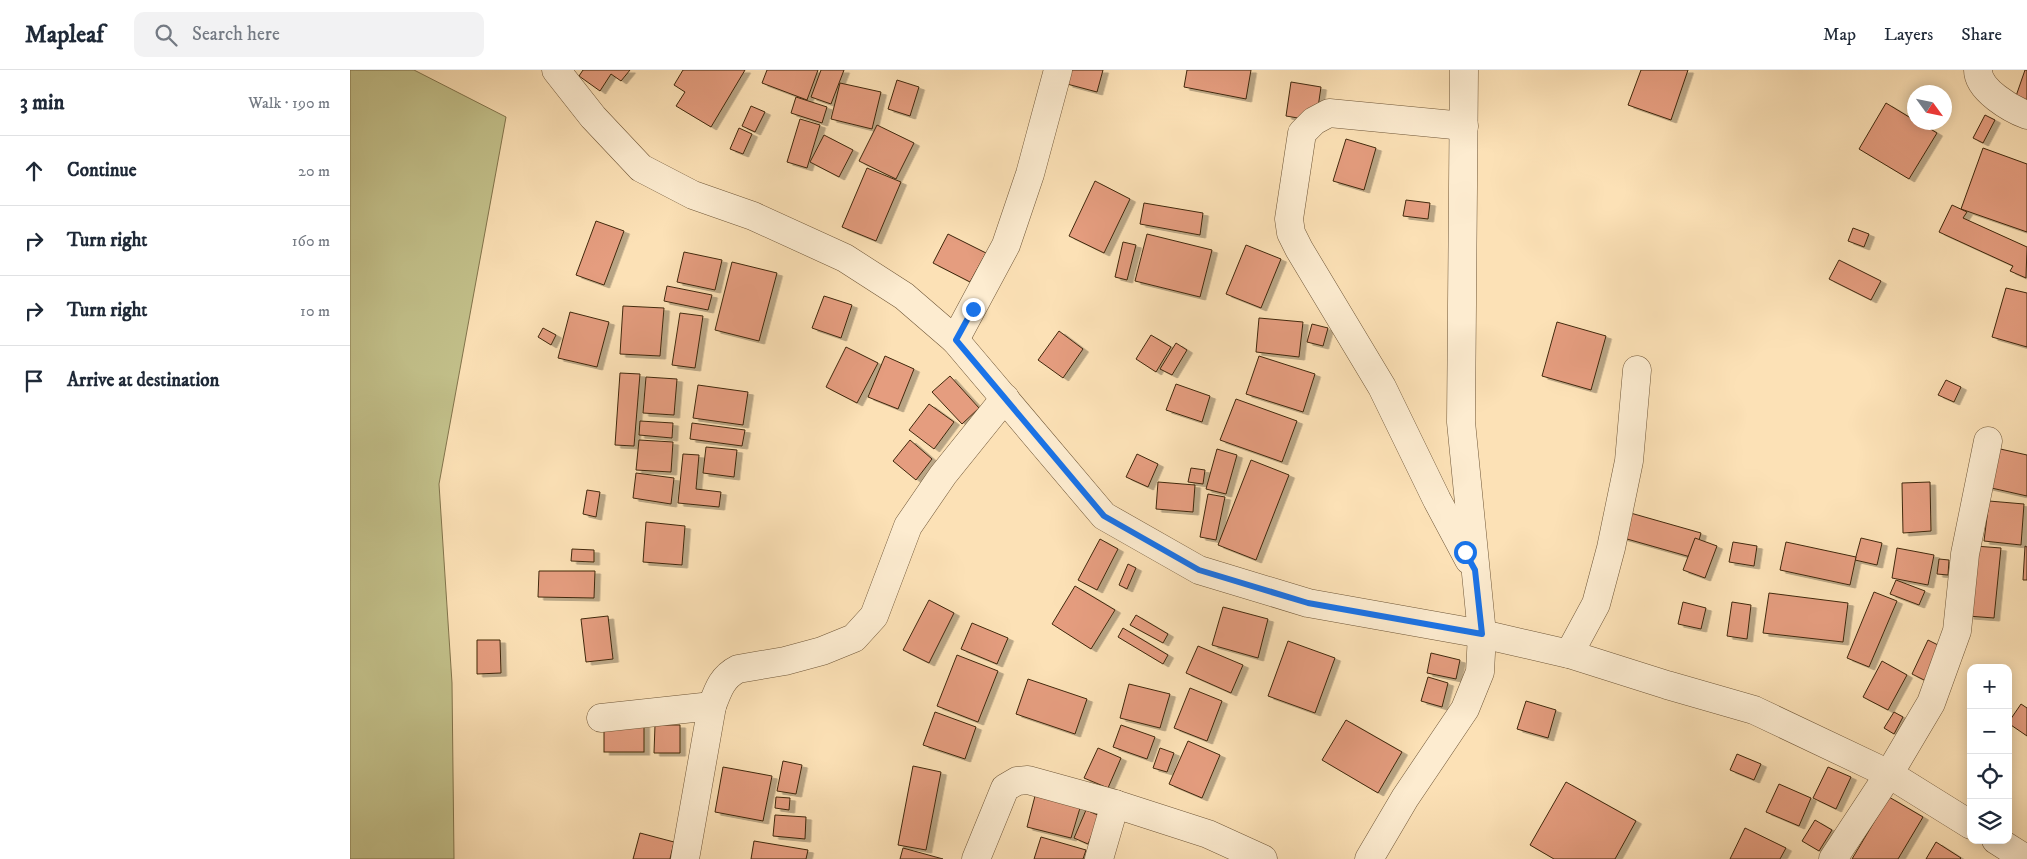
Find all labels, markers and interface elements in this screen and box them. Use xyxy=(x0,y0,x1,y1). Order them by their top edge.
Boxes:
search box xyxy=(134,12,484,57)
text: Mapleaf xyxy=(25,20,104,50)
icon: search xyxy=(152,21,180,49)
text: Search here xyxy=(192,23,280,46)
text: Map xyxy=(1823,24,1856,46)
text: Layers xyxy=(1884,24,1933,46)
text: Share xyxy=(1961,24,2002,46)
north arrow xyxy=(1907,85,1952,130)
text: 3 min xyxy=(20,90,65,116)
text: Walk · 190 m xyxy=(248,93,330,113)
icon: ahead xyxy=(20,157,48,185)
text: Continue xyxy=(67,159,137,182)
text: 20 m xyxy=(298,161,330,181)
icon: right xyxy=(20,227,48,255)
text: Turn right xyxy=(67,229,147,252)
text: 160 m xyxy=(292,231,330,251)
icon: right xyxy=(20,297,48,325)
route end xyxy=(962,298,985,321)
text: Turn right xyxy=(67,299,147,322)
text: 10 m xyxy=(300,301,330,321)
icon: arrive xyxy=(20,367,48,395)
text: Arrive at destination xyxy=(67,369,219,392)
route start xyxy=(1454,541,1477,564)
map controls xyxy=(1967,664,2012,844)
button: + xyxy=(1967,664,2012,709)
button: − xyxy=(1967,709,2012,754)
button: locate xyxy=(1967,754,2012,799)
button: layers xyxy=(1967,799,2012,844)

